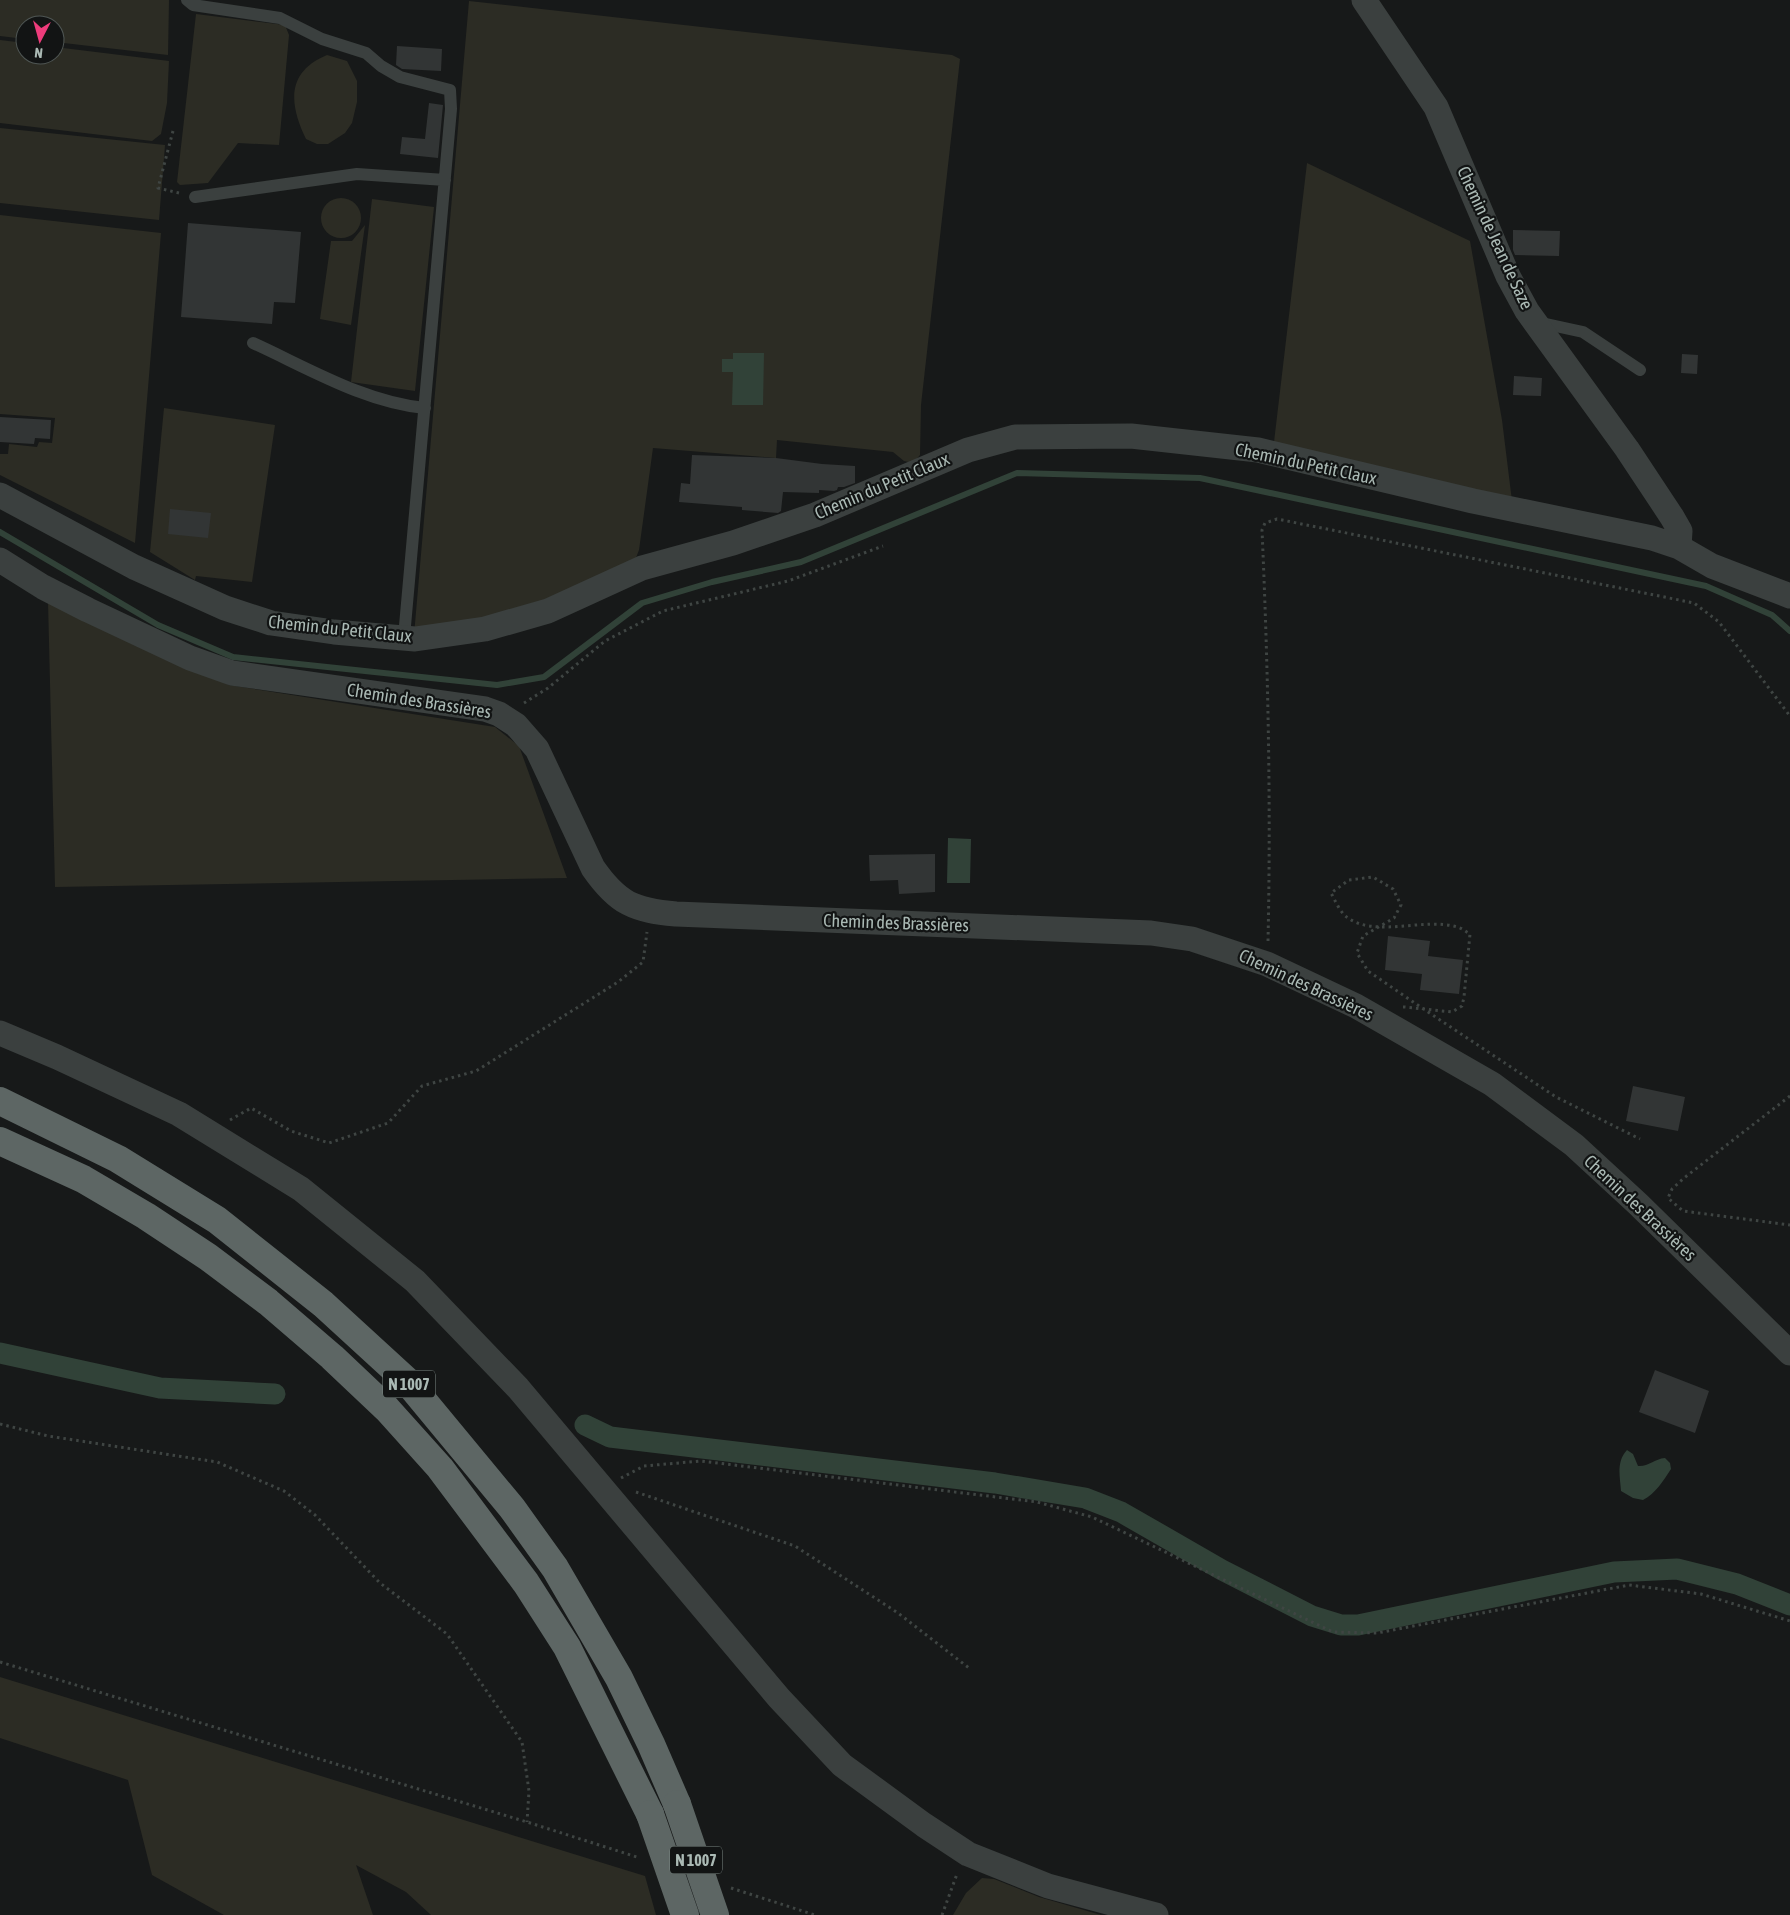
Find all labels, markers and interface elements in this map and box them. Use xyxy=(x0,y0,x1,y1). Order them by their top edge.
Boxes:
north arrow xyxy=(15,15,65,65)
text: N xyxy=(34,45,44,61)
street label: Chemin de Jean de Saze xyxy=(1453,163,1538,313)
street label: Chemin du Petit Claux xyxy=(1234,438,1379,489)
street label: Chemin du Petit Claux xyxy=(811,448,952,523)
street label: Chemin du Petit Claux xyxy=(267,611,413,646)
street label: Chemin des Brassières xyxy=(346,679,493,722)
street label: Chemin des Brassières xyxy=(823,909,969,936)
street label: Chemin des Brassières xyxy=(1236,944,1377,1025)
street label: Chemin des Brassières xyxy=(1580,1150,1701,1265)
road number: N 1007 xyxy=(383,1370,435,1398)
road number: N 1007 xyxy=(670,1846,722,1874)

